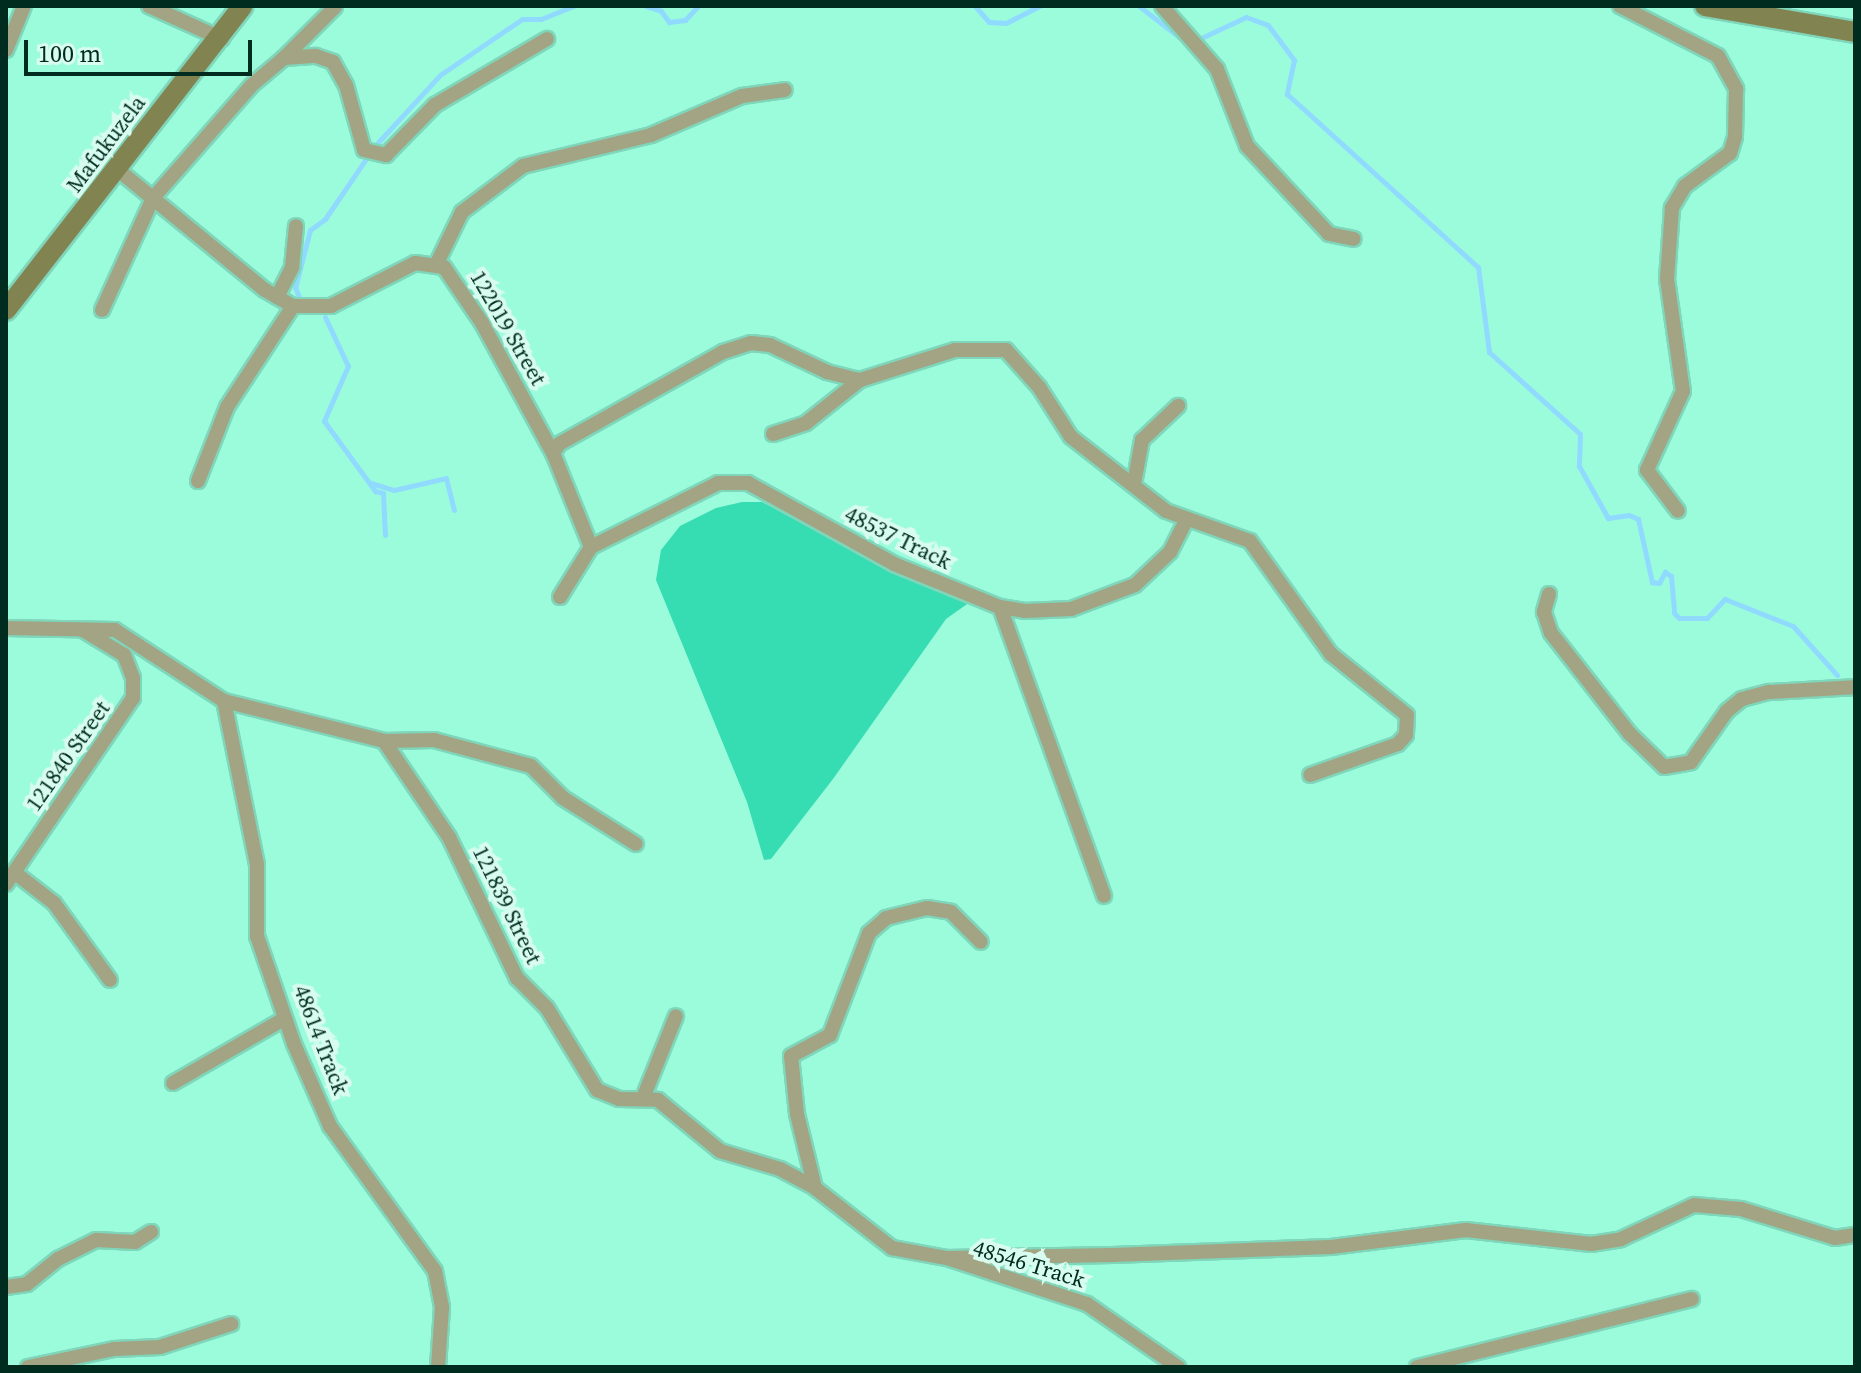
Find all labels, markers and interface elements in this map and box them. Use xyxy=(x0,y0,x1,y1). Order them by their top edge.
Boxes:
scale bar xyxy=(28,24,256,74)
text: 100 m xyxy=(38,37,101,70)
street label: Mafukuzela xyxy=(61,90,151,198)
street label: 122019 Street xyxy=(465,266,551,390)
street label: 48537 Track xyxy=(840,501,956,575)
street label: 121840 Street xyxy=(20,696,116,816)
street label: 121839 Street xyxy=(467,842,547,968)
street label: 48614 Track xyxy=(288,981,354,1099)
street label: 48546 Track xyxy=(970,1234,1088,1294)

